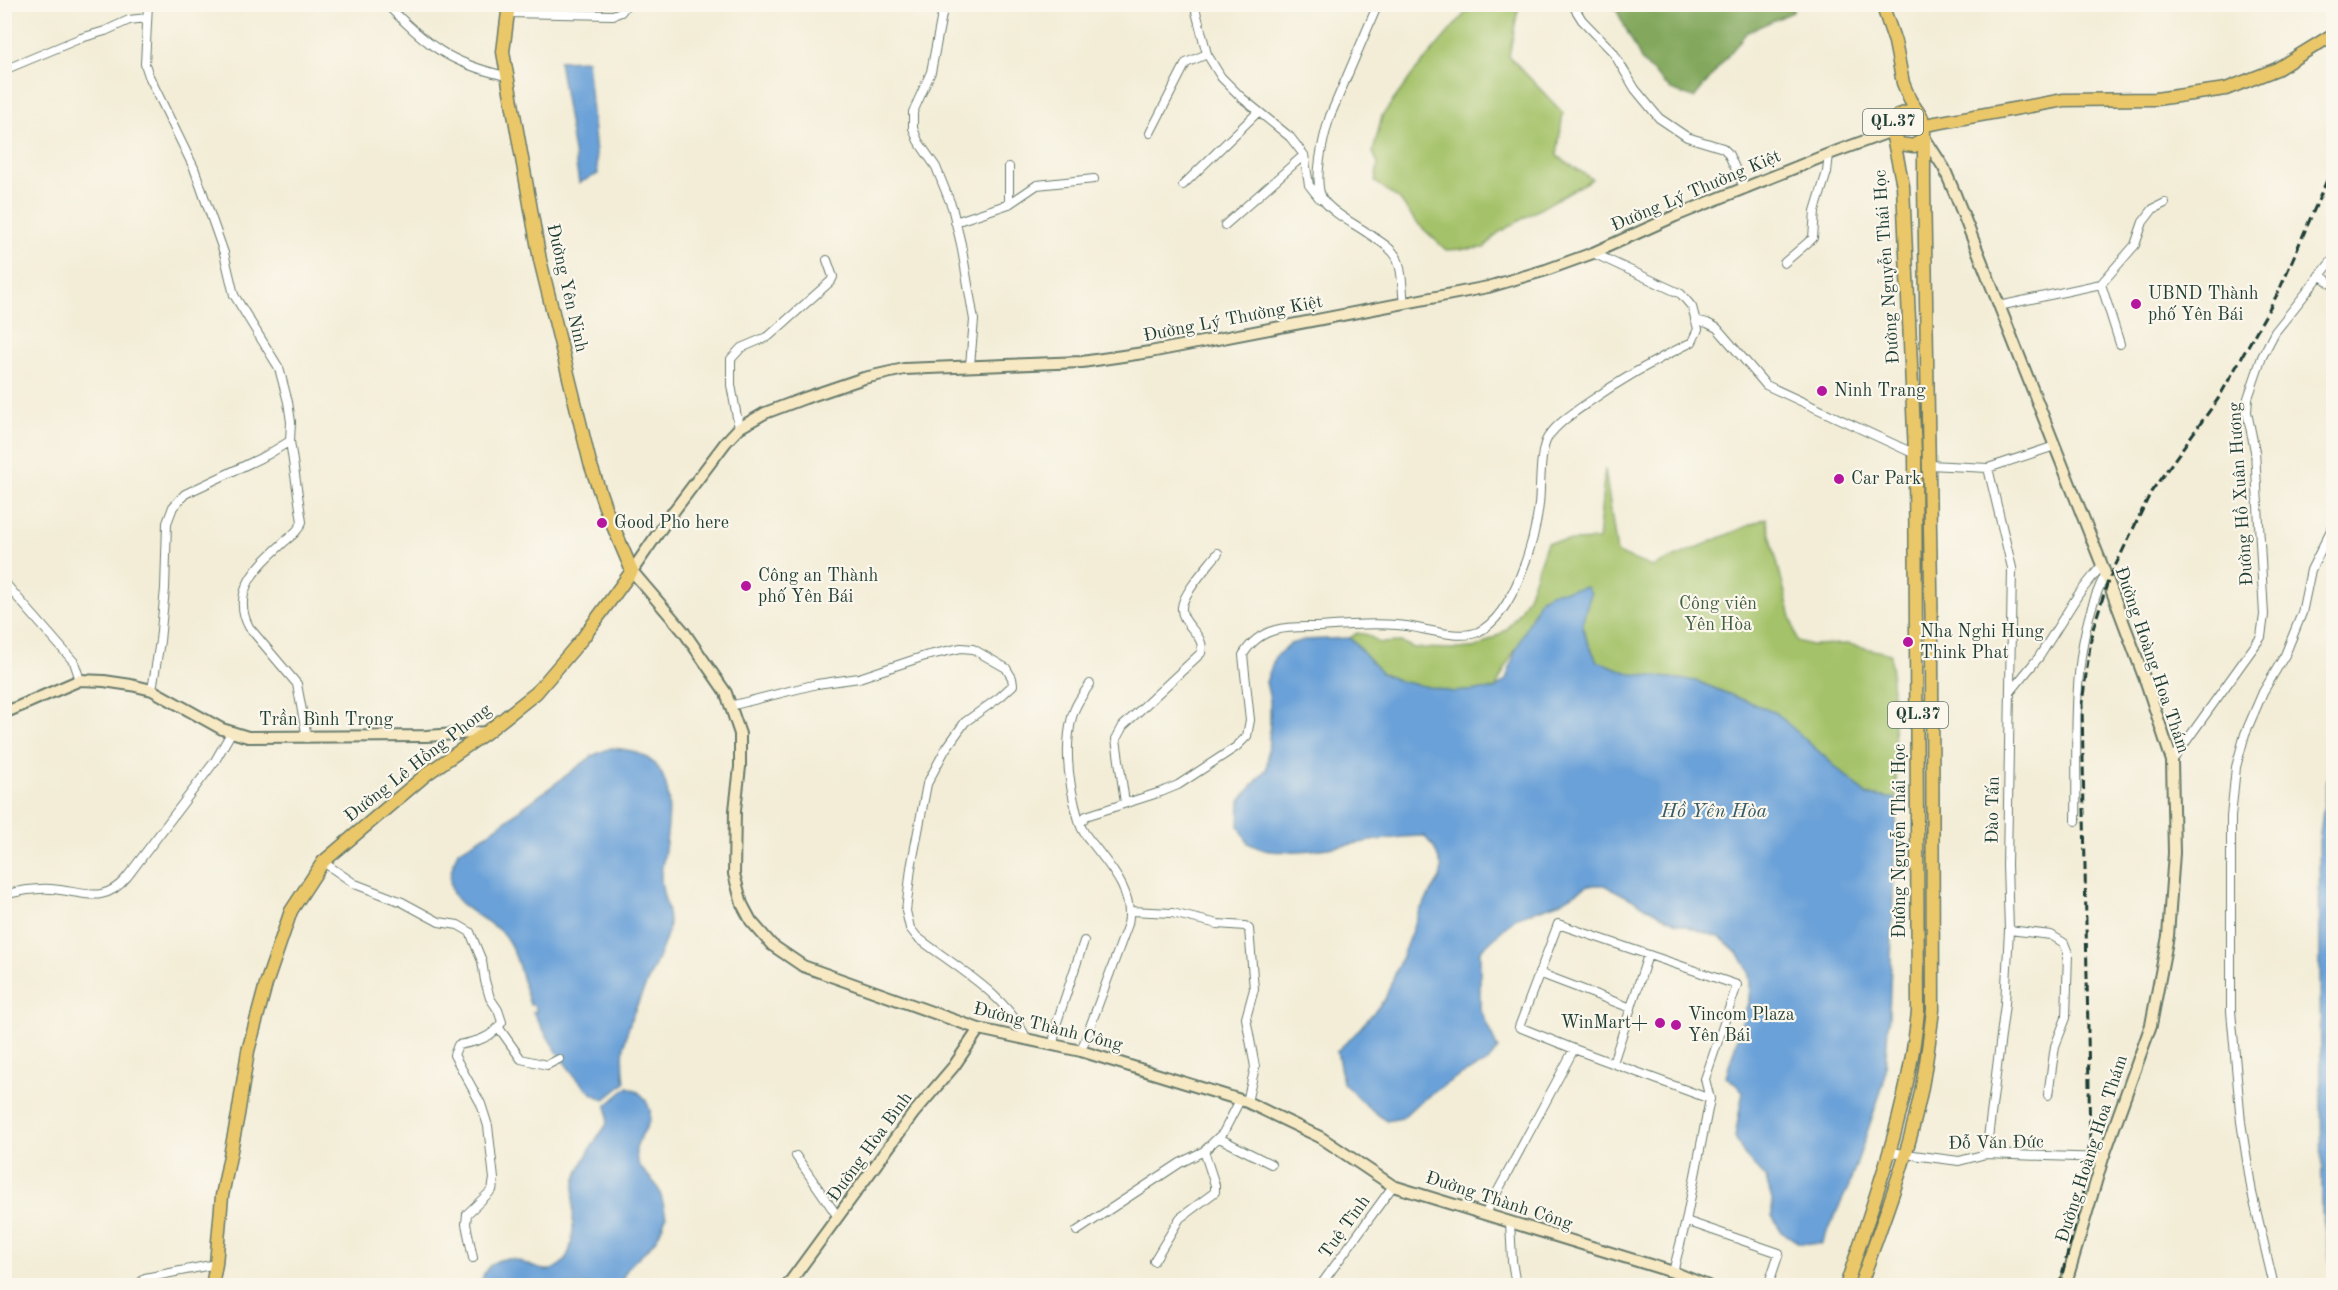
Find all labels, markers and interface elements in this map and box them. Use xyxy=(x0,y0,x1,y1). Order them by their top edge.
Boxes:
road number: QL.37 xyxy=(1863,109,1923,135)
street label: Đường Lý Thường Kiệt xyxy=(1609,147,1783,235)
street label: Đường Nguyễn Thái Học xyxy=(1869,169,1903,365)
street label: Đường Yên Ninh xyxy=(543,222,591,354)
place label: UBND Thành phố Yên Bái xyxy=(2148,285,2259,324)
street label: Đường Lý Thường Kiệt xyxy=(1142,293,1324,345)
marker: UBND Thành phố Yên Bái xyxy=(2129,297,2143,311)
place label: Ninh Trang xyxy=(1834,382,1926,400)
marker: Ninh Trang xyxy=(1815,384,1829,398)
street label: Đường Hồ Xuân Hương xyxy=(2223,401,2256,587)
place label: Car Park xyxy=(1851,470,1921,488)
marker: Car Park xyxy=(1832,472,1846,486)
place label: Good Pho here xyxy=(614,514,729,532)
marker: Good Pho here xyxy=(595,516,609,530)
street label: Đường Hoàng Hoa Thám xyxy=(2112,564,2192,756)
place label: Công an Thành phố Yên Bái xyxy=(758,567,878,606)
marker: Công an Thành phố Yên Bái xyxy=(739,579,753,593)
park label: Công viên Yên Hòa xyxy=(1679,595,1757,634)
place label: Nha Nghi Hung Think Phat xyxy=(1920,623,2044,662)
marker: Nha Nghi Hung Think Phat xyxy=(1901,635,1915,649)
street label: Đường Lê Hồng Phong xyxy=(340,698,495,826)
road number: QL.37 xyxy=(1888,702,1948,728)
street label: Trần Bình Trọng xyxy=(259,708,393,729)
street label: Đường Nguyễn Thái Học xyxy=(1889,743,1909,938)
street label: Đào Tấn xyxy=(1982,776,2003,844)
water label: Hồ Yên Hòa xyxy=(1660,801,1767,822)
street label: Đường Thành Công xyxy=(971,1000,1125,1054)
place label: Vincom Plaza Yên Bái xyxy=(1688,1006,1795,1045)
place label: WinMart+ xyxy=(1560,1014,1648,1032)
marker: WinMart+ xyxy=(1653,1016,1667,1030)
marker: Vincom Plaza Yên Bái xyxy=(1669,1018,1683,1032)
street label: Đường Hoàng Hoa Thám xyxy=(2053,1053,2131,1245)
street label: Đường Hòa Bình xyxy=(824,1089,916,1205)
street label: Đỗ Văn Đức xyxy=(1948,1131,2044,1153)
street label: Đường Thành Công xyxy=(1423,1169,1575,1233)
street label: Tuệ Tĩnh xyxy=(1316,1192,1374,1262)

